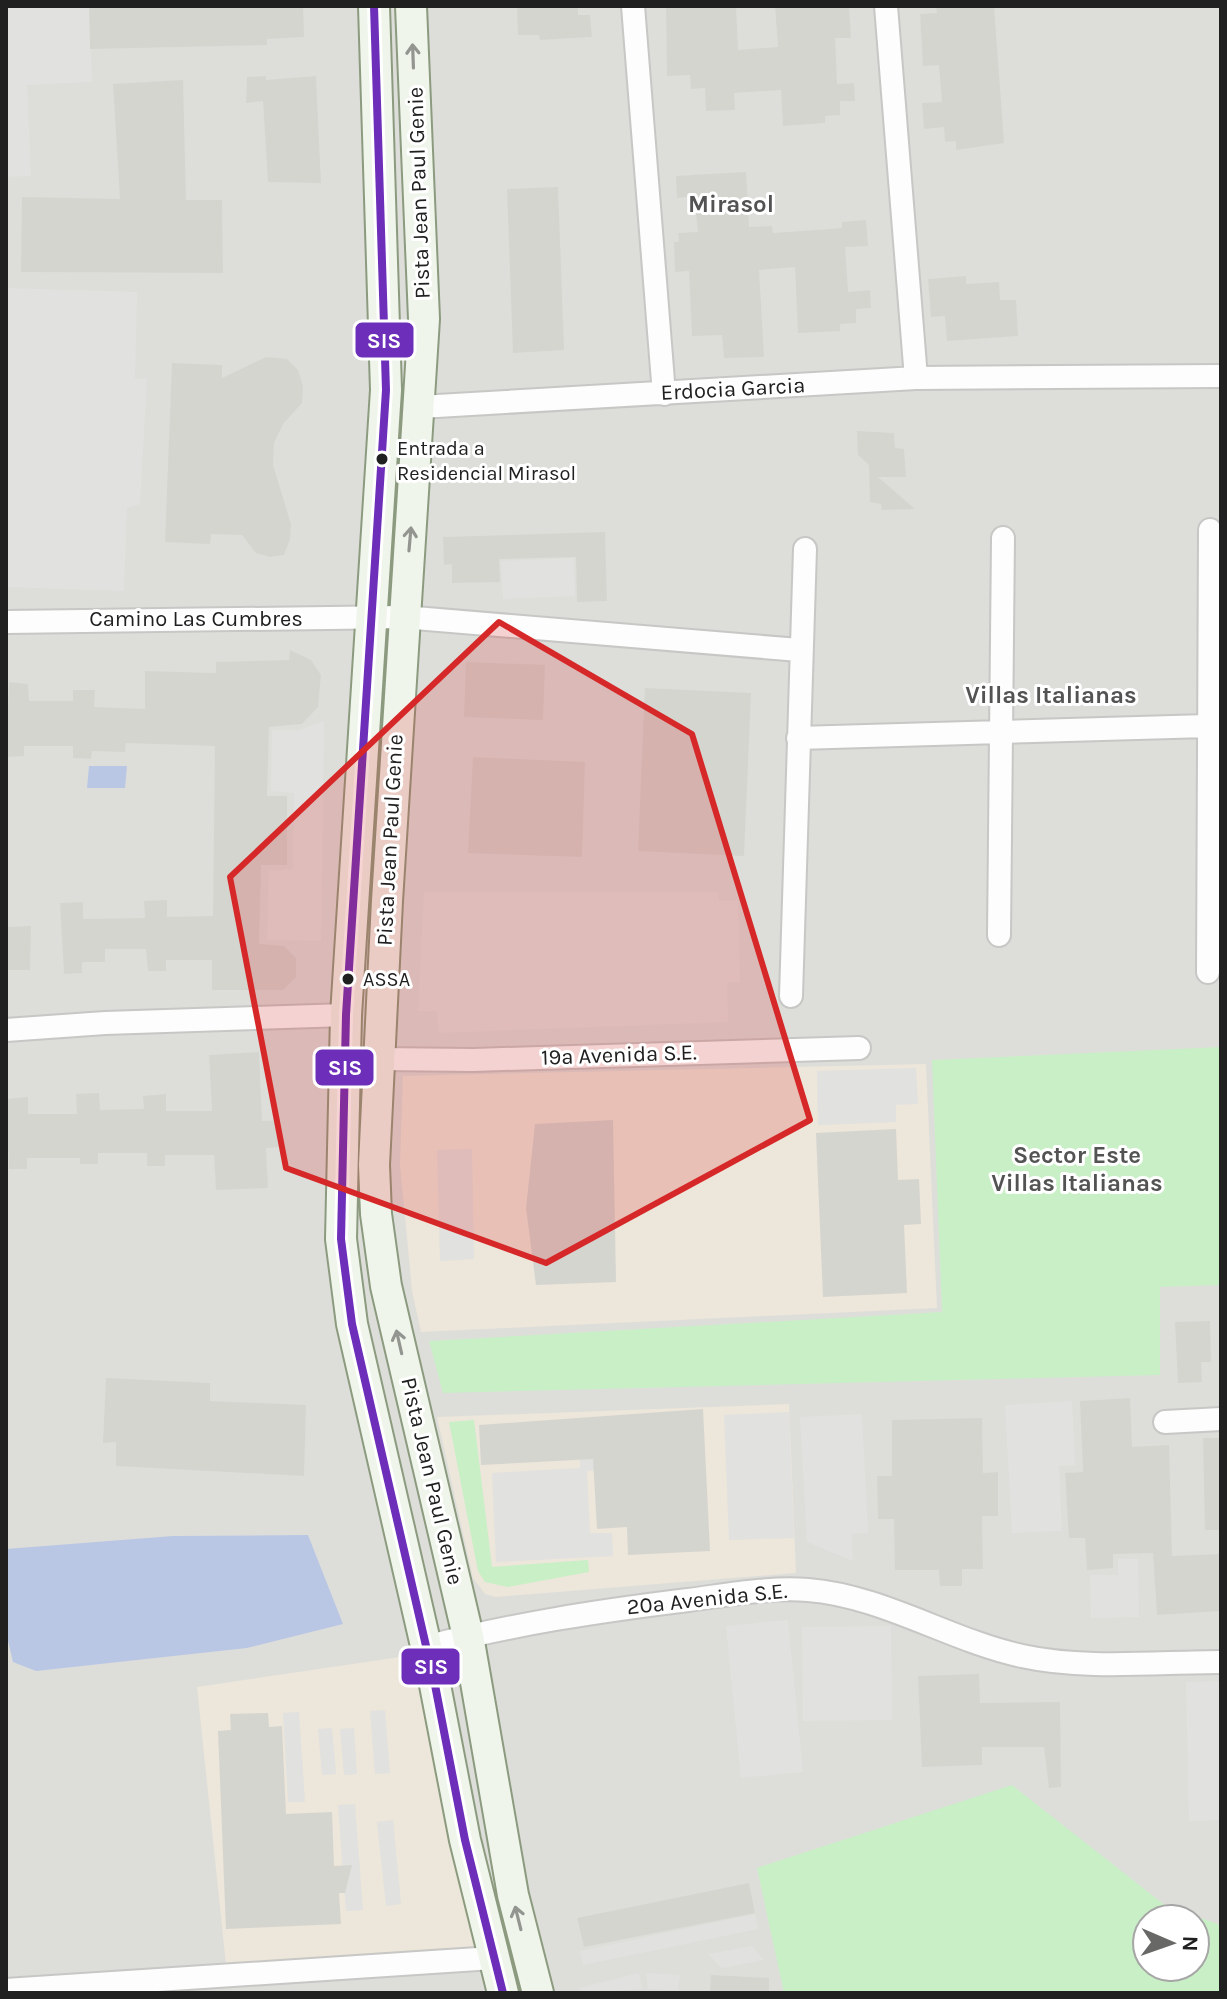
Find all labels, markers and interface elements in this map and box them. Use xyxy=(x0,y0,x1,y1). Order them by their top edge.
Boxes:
one-way arrow xyxy=(406,43,421,70)
street label: Pista Jean Paul Genie xyxy=(402,86,436,300)
district label: Mirasol xyxy=(688,190,774,218)
line badge: SIS xyxy=(354,321,415,359)
text: SIS xyxy=(367,328,401,354)
street label: Erdocia Garcia xyxy=(660,372,806,406)
place label: Entrada a Residencial Mirasol xyxy=(397,437,576,485)
marker: Entrada a Residencial Mirasol xyxy=(374,451,390,467)
one-way arrow xyxy=(403,526,418,553)
street label: Camino Las Cumbres xyxy=(89,606,303,632)
district label: Villas Italianas xyxy=(965,681,1137,709)
street label: Pista Jean Paul Genie xyxy=(371,733,409,947)
place label: ASSA xyxy=(363,968,410,991)
marker: ASSA xyxy=(340,971,356,987)
street label: 19a Avenida S.E. xyxy=(541,1039,697,1071)
line badge: SIS xyxy=(314,1048,375,1087)
text: SIS xyxy=(328,1055,362,1081)
district label: Sector Este Villas Italianas xyxy=(991,1141,1163,1197)
one-way arrow xyxy=(391,1330,406,1356)
street label: Pista Jean Paul Genie xyxy=(395,1375,469,1587)
street label: 20a Avenida S.E. xyxy=(625,1578,789,1620)
line badge: SIS xyxy=(400,1647,461,1686)
text: SIS xyxy=(414,1654,448,1680)
north arrow xyxy=(1131,1903,1211,1983)
one-way arrow xyxy=(510,1905,525,1931)
text: N xyxy=(1177,1935,1203,1952)

